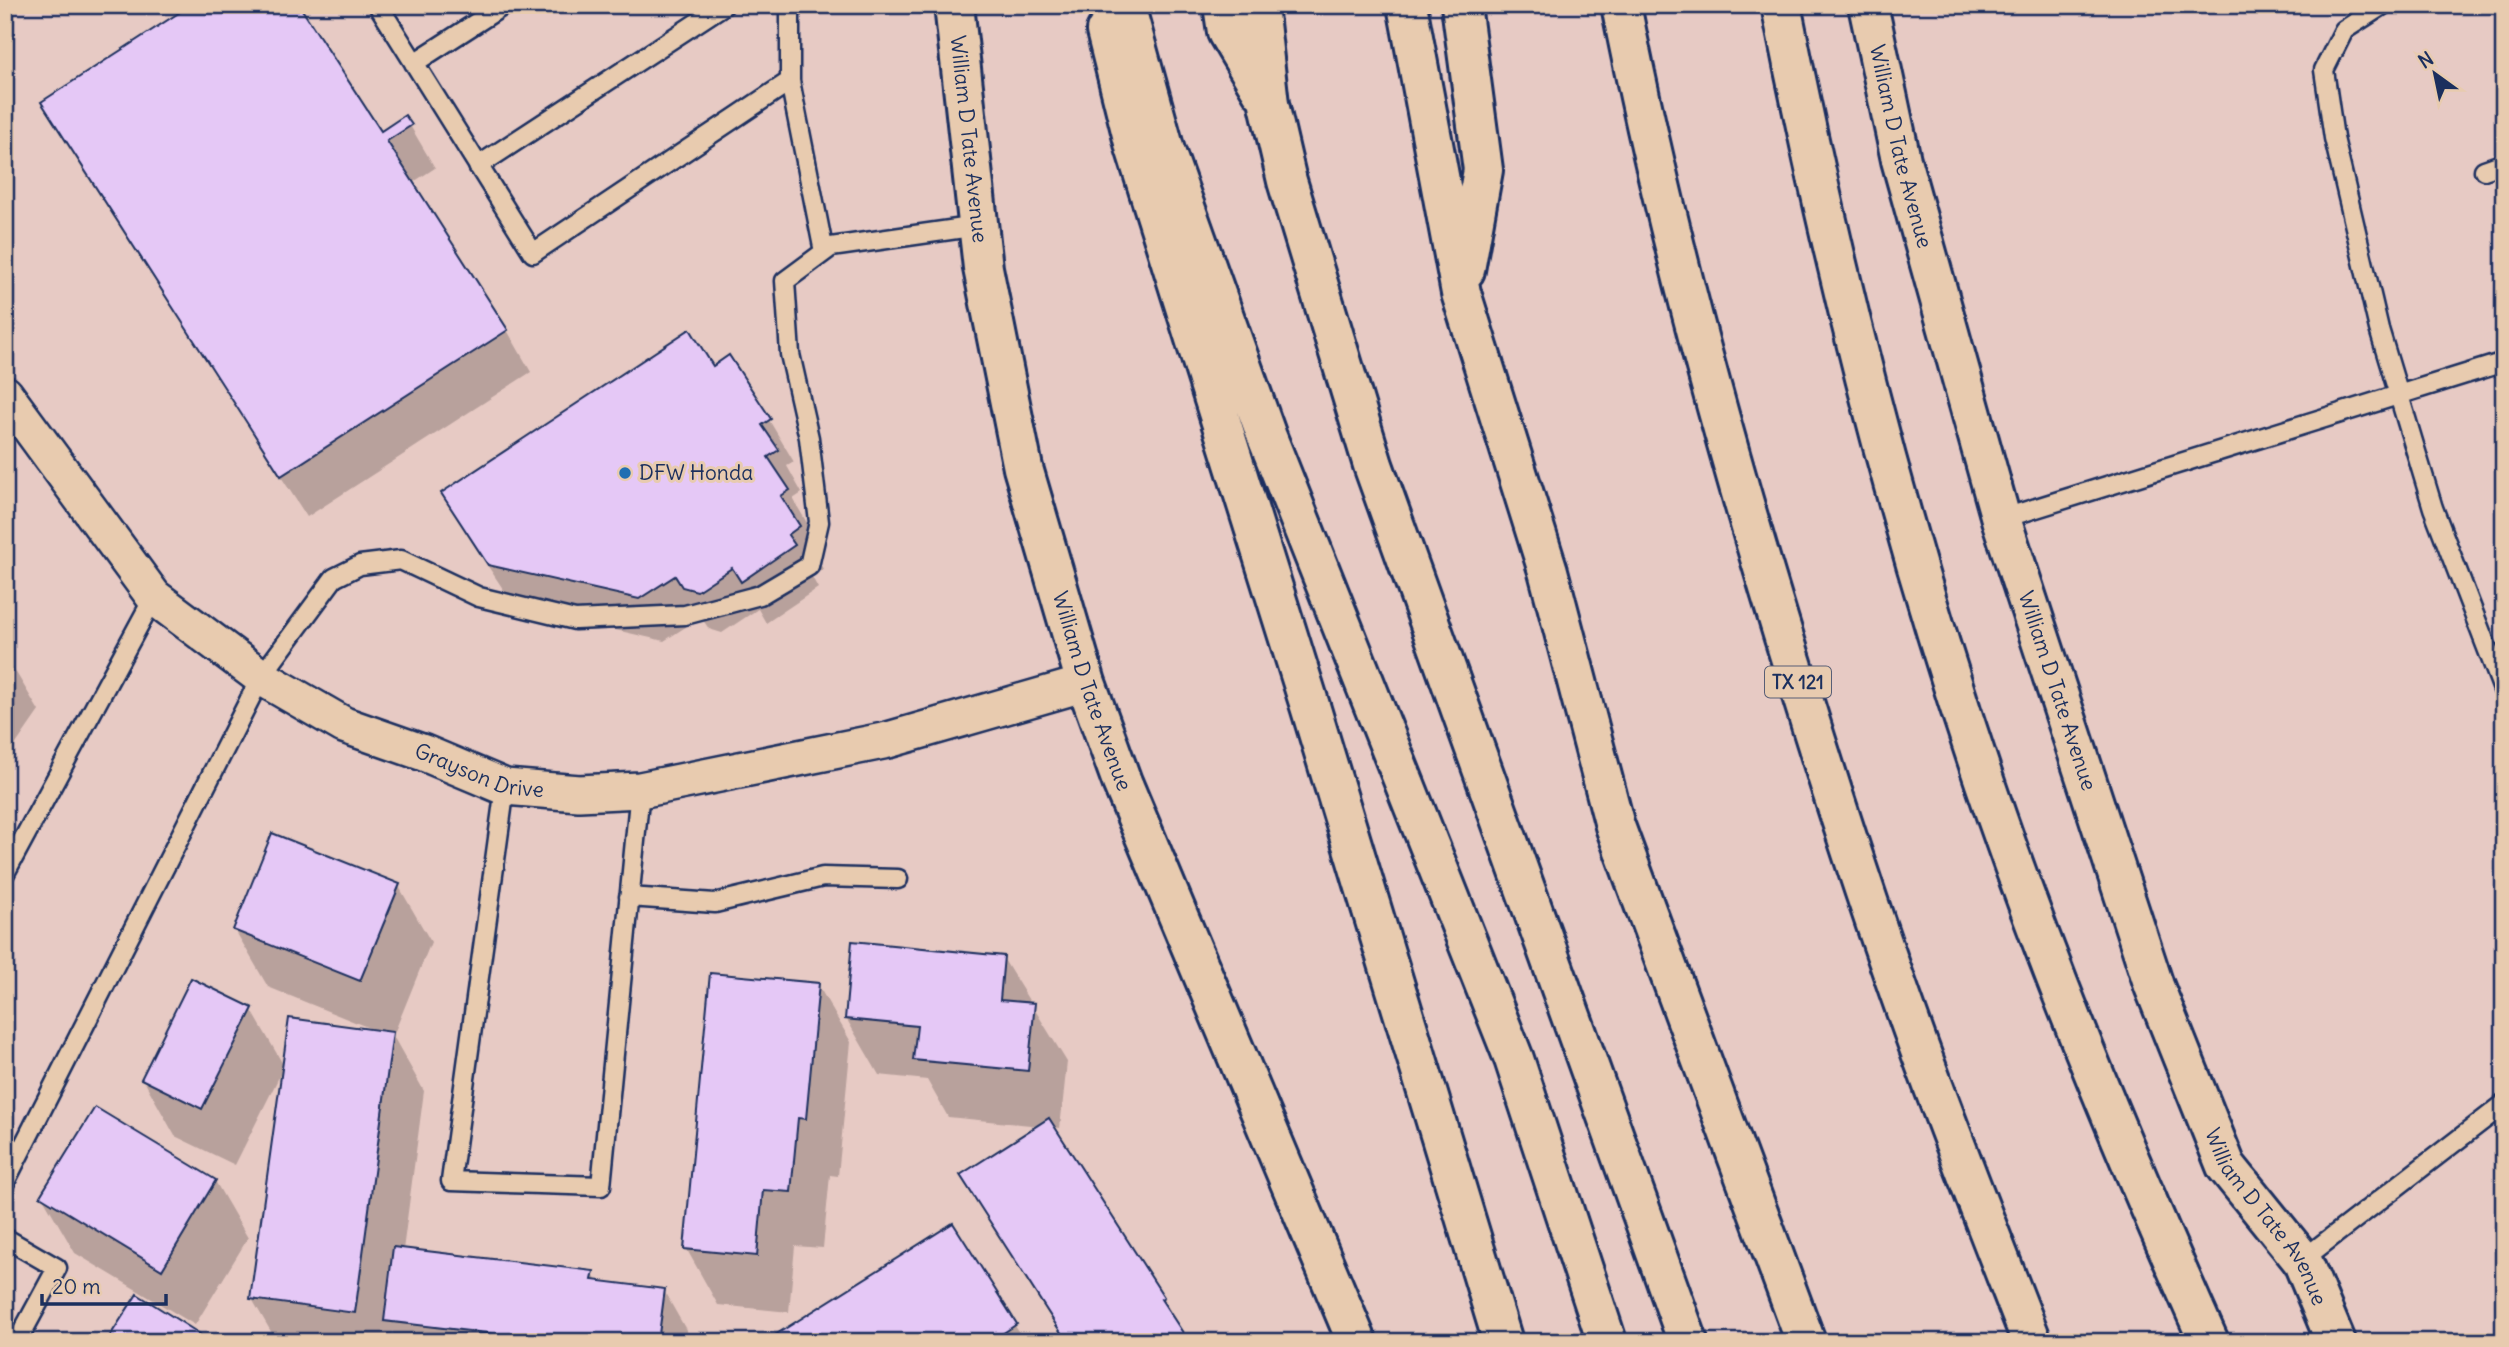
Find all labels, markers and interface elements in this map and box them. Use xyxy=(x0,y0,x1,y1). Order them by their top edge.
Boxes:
street label: William D Tate Avenue xyxy=(944,34,994,244)
north arrow xyxy=(2400,38,2470,108)
street label: William D Tate Avenue xyxy=(1864,42,1939,251)
text: N xyxy=(2414,46,2438,73)
place label: DFW Honda xyxy=(639,459,753,486)
marker: DFW Honda xyxy=(617,465,633,481)
street label: William D Tate Avenue xyxy=(2012,587,2103,794)
street label: William D Tate Avenue xyxy=(1047,588,1138,795)
road number: TX 121 xyxy=(1765,666,1831,698)
street label: Grayson Drive xyxy=(411,737,545,803)
street label: William D Tate Avenue xyxy=(2199,1124,2333,1309)
scale bar xyxy=(42,1263,166,1307)
text: 20 m xyxy=(52,1273,101,1300)

